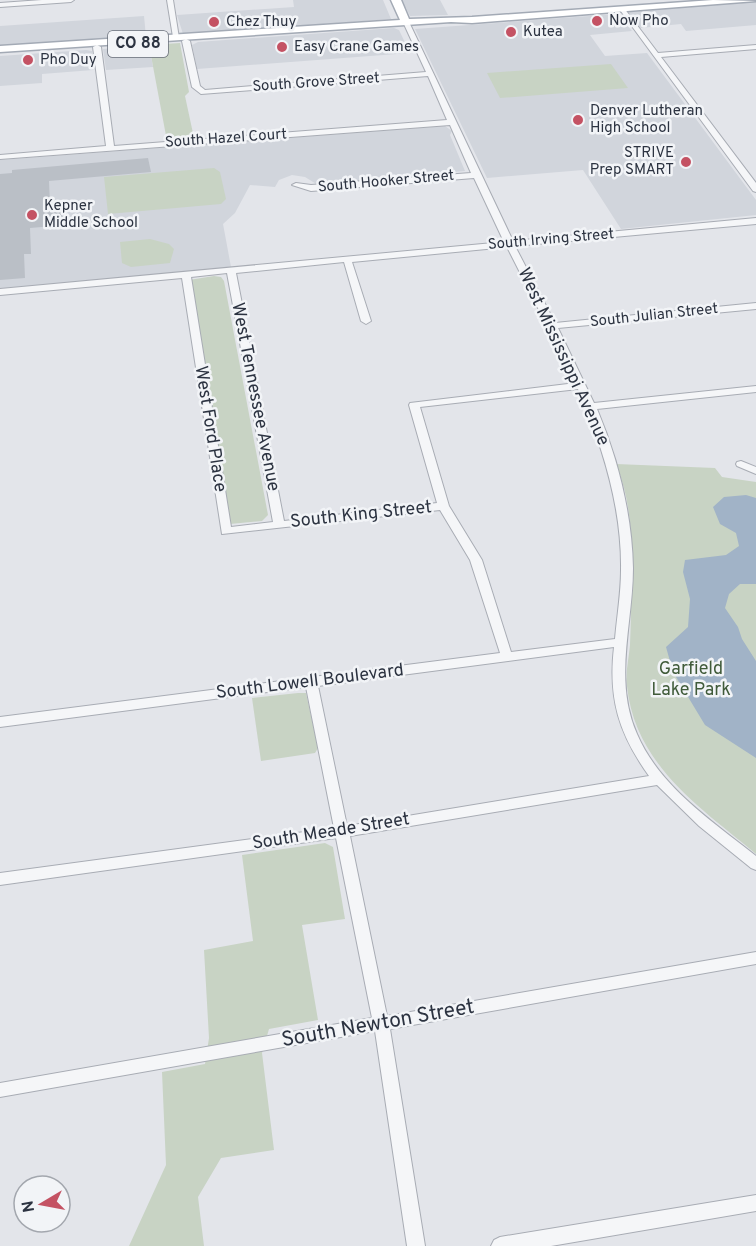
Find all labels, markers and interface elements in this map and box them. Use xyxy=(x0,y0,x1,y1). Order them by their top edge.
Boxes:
place label: Now Pho xyxy=(609,12,669,31)
place label: Chez Thuy xyxy=(226,13,297,32)
marker: Now Pho xyxy=(590,14,604,28)
marker: Chez Thuy xyxy=(207,15,221,29)
place label: Kutea xyxy=(523,23,563,42)
marker: Kutea xyxy=(504,25,518,39)
road number: CO 88 xyxy=(108,31,168,57)
place label: Easy Crane Games xyxy=(294,38,419,57)
marker: Easy Crane Games xyxy=(275,40,289,54)
place label: Pho Duy xyxy=(40,51,97,70)
marker: Pho Duy xyxy=(21,53,35,67)
street label: South Grove Street xyxy=(252,69,380,97)
place label: Denver Lutheran High School xyxy=(590,102,703,138)
marker: Denver Lutheran High School xyxy=(571,113,585,127)
street label: South Hazel Court xyxy=(164,125,288,153)
place label: STRIVE Prep SMART xyxy=(590,144,674,180)
marker: STRIVE Prep SMART xyxy=(679,155,693,169)
street label: South Hooker Street xyxy=(317,167,455,197)
place label: Kepner Middle School xyxy=(44,197,138,233)
marker: Kepner Middle School xyxy=(25,208,39,222)
street label: South Irving Street xyxy=(487,225,615,255)
street label: West Mississippi Avenue xyxy=(512,264,614,450)
street label: South Julian Street xyxy=(589,300,719,332)
street label: West Tennessee Avenue xyxy=(225,301,285,493)
street label: West Ford Place xyxy=(189,364,231,494)
street label: South King Street xyxy=(289,496,433,534)
park label: Garfield Lake Park xyxy=(651,658,731,702)
street label: South Lowell Boulevard xyxy=(215,659,405,705)
street label: South Meade Street xyxy=(251,808,411,856)
street label: South Newton Street xyxy=(280,994,476,1054)
north arrow xyxy=(12,1174,72,1234)
text: N xyxy=(18,1199,40,1214)

